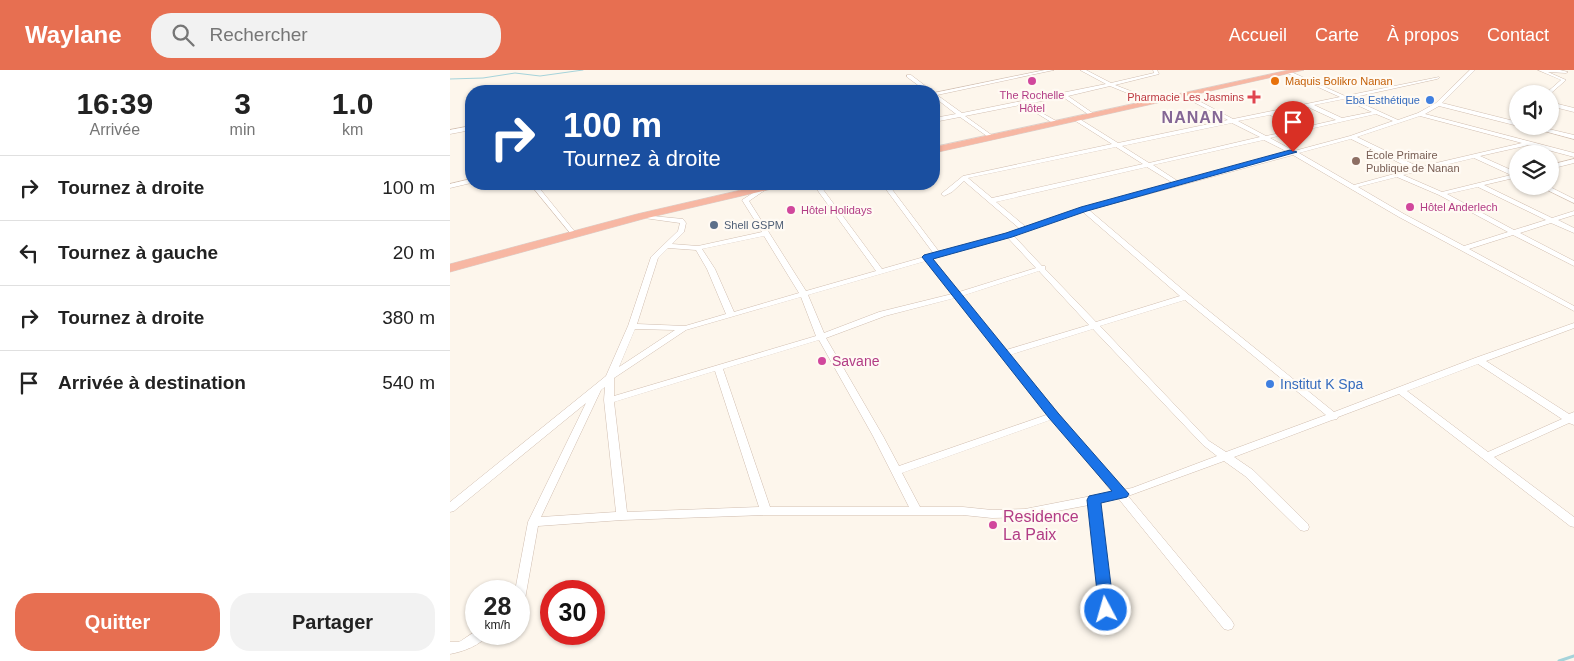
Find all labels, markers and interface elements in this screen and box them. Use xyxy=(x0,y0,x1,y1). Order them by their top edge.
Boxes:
search box xyxy=(151,13,501,58)
text: Waylane xyxy=(25,21,121,48)
icon: search xyxy=(169,21,197,49)
text: Rechercher xyxy=(209,24,308,45)
text: Accueil xyxy=(1229,25,1287,45)
text: Carte xyxy=(1315,25,1359,45)
text: À propos xyxy=(1387,25,1459,45)
text: Contact xyxy=(1487,25,1549,45)
marker: The Rochelle Hôtel xyxy=(1026,75,1038,87)
marker: Maquis Bolikro Nanan xyxy=(1269,75,1281,87)
place label: Maquis Bolikro Nanan xyxy=(1285,75,1393,87)
map controls xyxy=(1509,85,1559,195)
button: sound xyxy=(1509,85,1559,135)
text: 16:39 xyxy=(76,87,153,120)
text: 3 xyxy=(234,87,251,120)
text: 1.0 xyxy=(332,87,374,120)
place label: The Rochelle Hôtel xyxy=(1000,89,1064,114)
place label: Pharmacie Les Jasmins xyxy=(1127,91,1244,103)
marker: Pharmacie Les Jasmins xyxy=(1248,91,1260,103)
place label: Eba Esthétique xyxy=(1345,94,1420,106)
marker: Eba Esthétique xyxy=(1424,94,1436,106)
pin xyxy=(1272,101,1314,152)
icon: right xyxy=(480,105,545,170)
text: 100 m xyxy=(563,105,662,144)
icon: arrive xyxy=(1279,108,1307,136)
district label: NANAN xyxy=(1162,109,1224,126)
text: Arrivée xyxy=(89,121,140,138)
text: min xyxy=(230,121,255,138)
text: km xyxy=(342,121,363,138)
button: layers xyxy=(1509,145,1559,195)
text: Tournez à droite xyxy=(563,146,721,171)
place label: École Primaire Publique de Nanan xyxy=(1366,149,1460,174)
marker: École Primaire Publique de Nanan xyxy=(1350,155,1362,167)
icon: right xyxy=(15,174,43,202)
text: Tournez à droite xyxy=(58,177,204,198)
text: 100 m xyxy=(382,177,435,198)
marker: Hôtel Anderlech xyxy=(1404,201,1416,213)
place label: Hôtel Anderlech xyxy=(1420,201,1498,213)
marker: Hôtel Holidays xyxy=(785,204,797,216)
place label: Hôtel Holidays xyxy=(801,204,872,216)
marker: Shell GSPM xyxy=(708,219,720,231)
place label: Shell GSPM xyxy=(724,219,784,231)
icon: left xyxy=(15,239,43,267)
text: Tournez à gauche xyxy=(58,242,218,263)
text: 20 m xyxy=(393,242,435,263)
icon: right xyxy=(15,304,43,332)
text: Tournez à droite xyxy=(58,307,204,328)
text: 380 m xyxy=(382,307,435,328)
place label: Savane xyxy=(832,353,880,369)
marker: Savane xyxy=(816,355,828,367)
icon: arrive xyxy=(15,369,43,397)
text: Arrivée à destination xyxy=(58,372,246,393)
text: 540 m xyxy=(382,372,435,393)
place label: Institut K Spa xyxy=(1280,376,1363,392)
marker: Institut K Spa xyxy=(1264,378,1276,390)
place label: Residence La Paix xyxy=(1003,508,1079,543)
marker: Residence La Paix xyxy=(987,519,999,531)
speed limit sign: 30 xyxy=(540,580,605,645)
position arrow xyxy=(1079,583,1131,635)
text: 28 xyxy=(484,592,511,620)
button: Quitter xyxy=(15,593,220,651)
button: Partager xyxy=(230,593,435,651)
text: km/h xyxy=(484,618,511,632)

